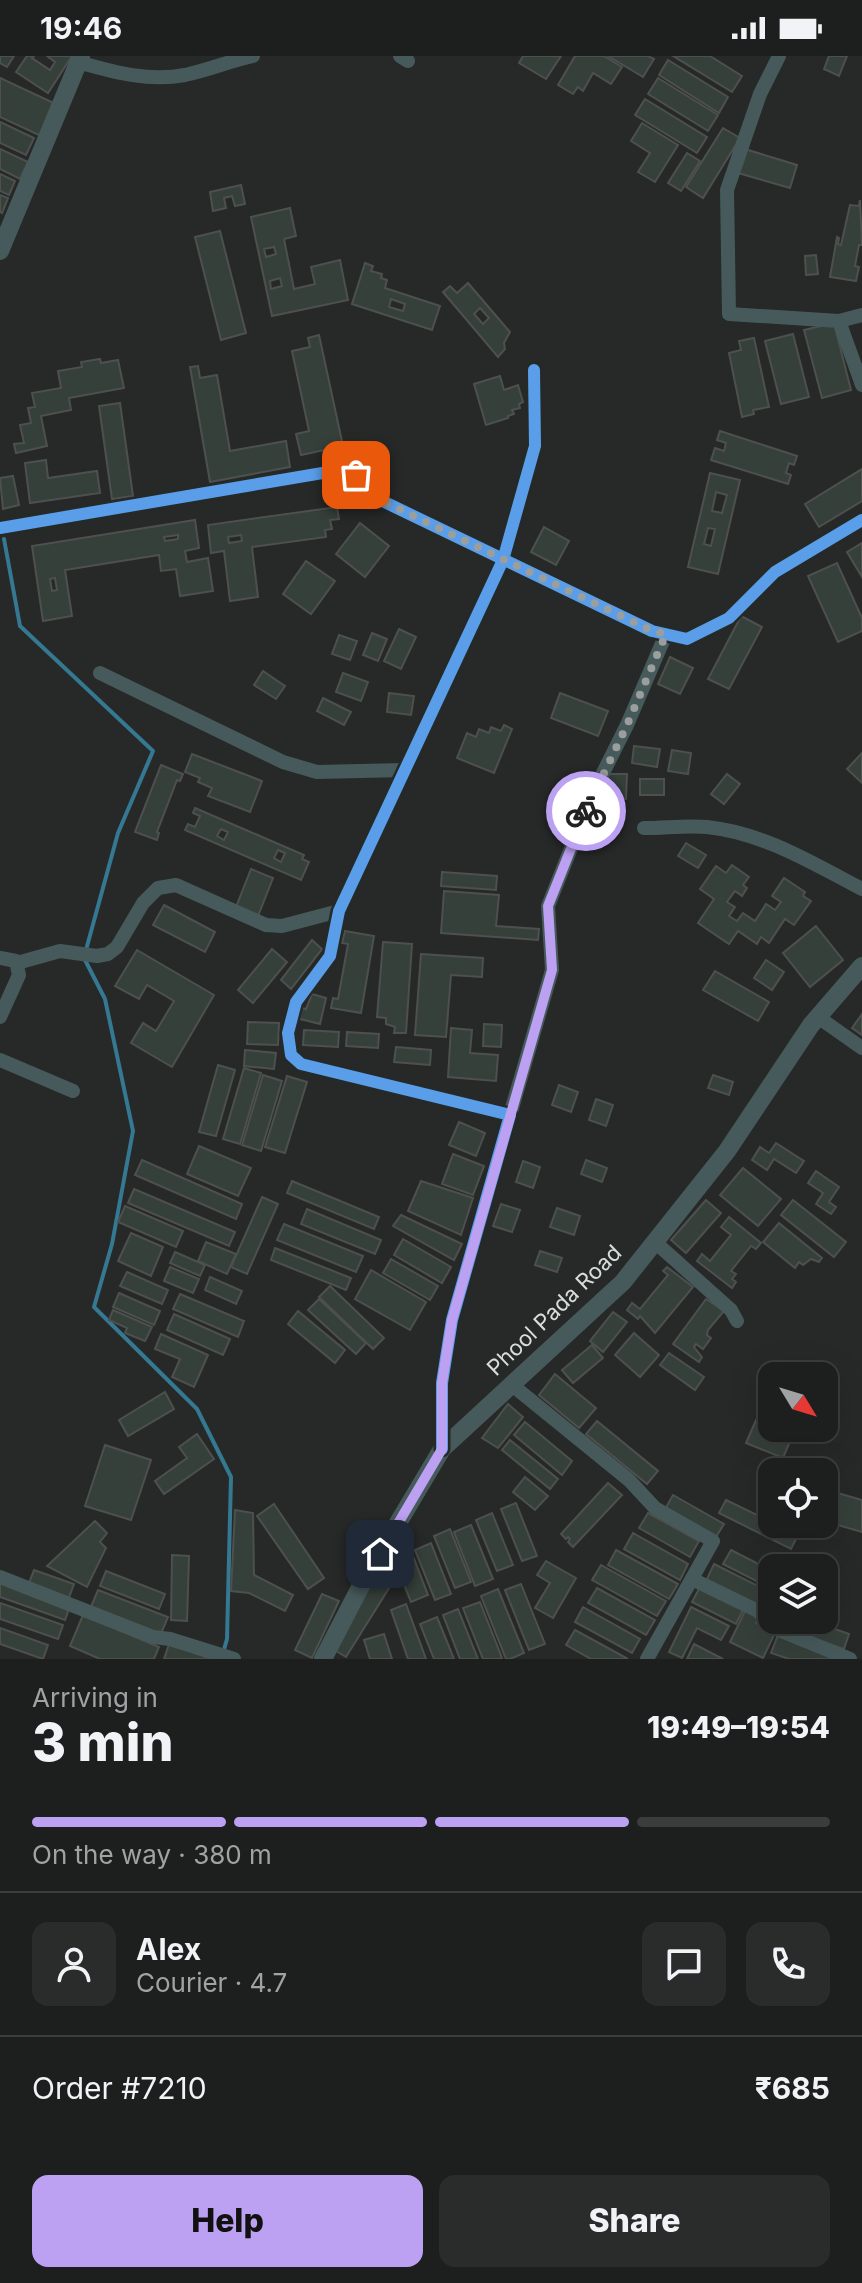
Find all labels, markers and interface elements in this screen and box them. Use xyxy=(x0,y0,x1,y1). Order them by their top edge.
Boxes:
text: 19:46 xyxy=(40,10,122,46)
pin xyxy=(322,441,390,509)
icon: bag xyxy=(334,453,378,497)
courier xyxy=(546,771,626,851)
icon: bike xyxy=(564,789,608,833)
street label: Phool Pada Road xyxy=(482,1239,626,1381)
north arrow xyxy=(758,1362,838,1442)
map controls xyxy=(758,1362,838,1634)
button: locate xyxy=(758,1458,838,1538)
pin xyxy=(346,1520,414,1588)
icon: home xyxy=(358,1532,402,1576)
button: layers xyxy=(758,1554,838,1634)
text: Arriving in xyxy=(32,1682,158,1713)
text: 19:49–19:54 xyxy=(647,1709,830,1745)
text: 3 min xyxy=(32,1711,174,1774)
text: On the way · 380 m xyxy=(32,1839,272,1870)
button: person xyxy=(32,1922,116,2006)
button: chat xyxy=(642,1922,726,2006)
button: phone xyxy=(746,1922,830,2006)
text: Alex xyxy=(136,1931,201,1967)
text: Courier · 4.7 xyxy=(136,1967,287,1998)
text: Order #7210 xyxy=(32,2070,207,2106)
text: ₹685 xyxy=(755,2070,830,2106)
button: Help xyxy=(32,2175,423,2267)
button: Share xyxy=(439,2175,830,2267)

